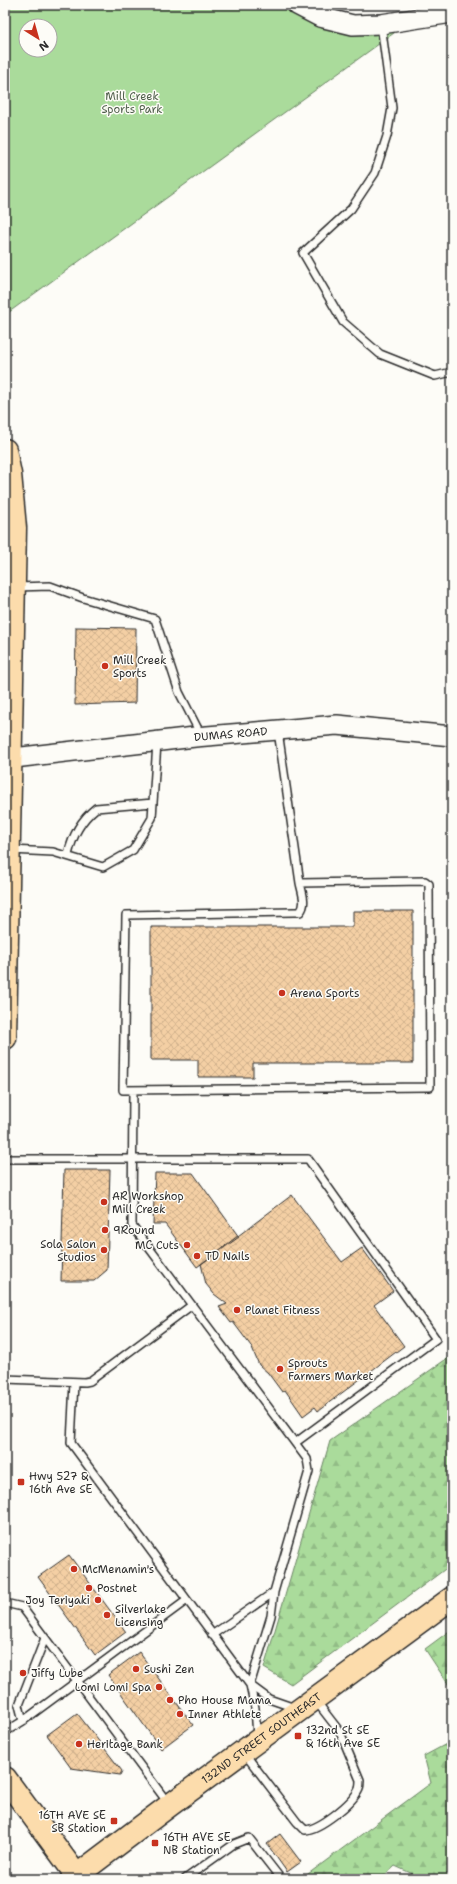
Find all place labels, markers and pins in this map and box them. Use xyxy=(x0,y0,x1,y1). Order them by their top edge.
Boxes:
place label: Mill Creek Sports xyxy=(113,653,166,681)
marker: Mill Creek Sports xyxy=(100,661,110,671)
place label: Arena Sports xyxy=(290,986,360,1001)
marker: Arena Sports xyxy=(277,988,287,998)
place label: AR Workshop Mill Creek xyxy=(112,1189,184,1217)
marker: AR Workshop Mill Creek xyxy=(99,1197,109,1207)
place label: 9Round xyxy=(113,1223,155,1238)
marker: 9Round xyxy=(100,1225,110,1235)
place label: Sola Salon Studios xyxy=(40,1237,96,1265)
place label: MC Cuts xyxy=(135,1238,179,1253)
marker: MC Cuts xyxy=(182,1240,192,1250)
marker: Sola Salon Studios xyxy=(99,1245,109,1255)
place label: TD Nails xyxy=(205,1249,250,1264)
marker: TD Nails xyxy=(192,1251,202,1261)
place label: Planet Fitness xyxy=(245,1303,320,1318)
marker: Planet Fitness xyxy=(232,1305,242,1315)
place label: Sprouts Farmers Market xyxy=(288,1356,374,1384)
marker: Sprouts Farmers Market xyxy=(275,1364,285,1374)
place label: Hwy 527 & 16th Ave SE xyxy=(29,1469,93,1497)
marker: Hwy 527 & 16th Ave SE xyxy=(16,1477,26,1487)
place label: McMenamin's xyxy=(82,1562,154,1577)
marker: McMenamin's xyxy=(69,1564,79,1574)
place label: Postnet xyxy=(97,1581,137,1596)
marker: Postnet xyxy=(84,1583,94,1593)
place label: Joy Teriyaki xyxy=(25,1593,90,1608)
marker: Joy Teriyaki xyxy=(93,1595,103,1605)
place label: Silverlake Licensing xyxy=(115,1602,166,1630)
marker: Silverlake Licensing xyxy=(102,1610,112,1620)
place label: Sushi Zen xyxy=(144,1662,194,1677)
marker: Sushi Zen xyxy=(131,1664,141,1674)
place label: Jiffy Lube xyxy=(31,1666,83,1681)
marker: Jiffy Lube xyxy=(18,1668,28,1678)
place label: Lomi Lomi Spa xyxy=(75,1680,151,1695)
marker: Lomi Lomi Spa xyxy=(154,1682,164,1692)
place label: Pho House Mama xyxy=(178,1693,271,1708)
marker: Pho House Mama xyxy=(165,1695,175,1705)
place label: Inner Athlete xyxy=(188,1707,262,1722)
marker: Inner Athlete xyxy=(175,1709,185,1719)
place label: 132nd St SE & 16th Ave SE xyxy=(306,1723,380,1751)
marker: 132nd St SE & 16th Ave SE xyxy=(293,1731,303,1741)
place label: Heritage Bank xyxy=(87,1737,163,1752)
marker: Heritage Bank xyxy=(74,1739,84,1749)
place label: 16TH AVE SE SB Station xyxy=(38,1808,106,1836)
marker: 16TH AVE SE SB Station xyxy=(109,1816,119,1826)
place label: 16TH AVE SE NB Station xyxy=(163,1830,231,1858)
marker: 16TH AVE SE NB Station xyxy=(150,1838,160,1848)

